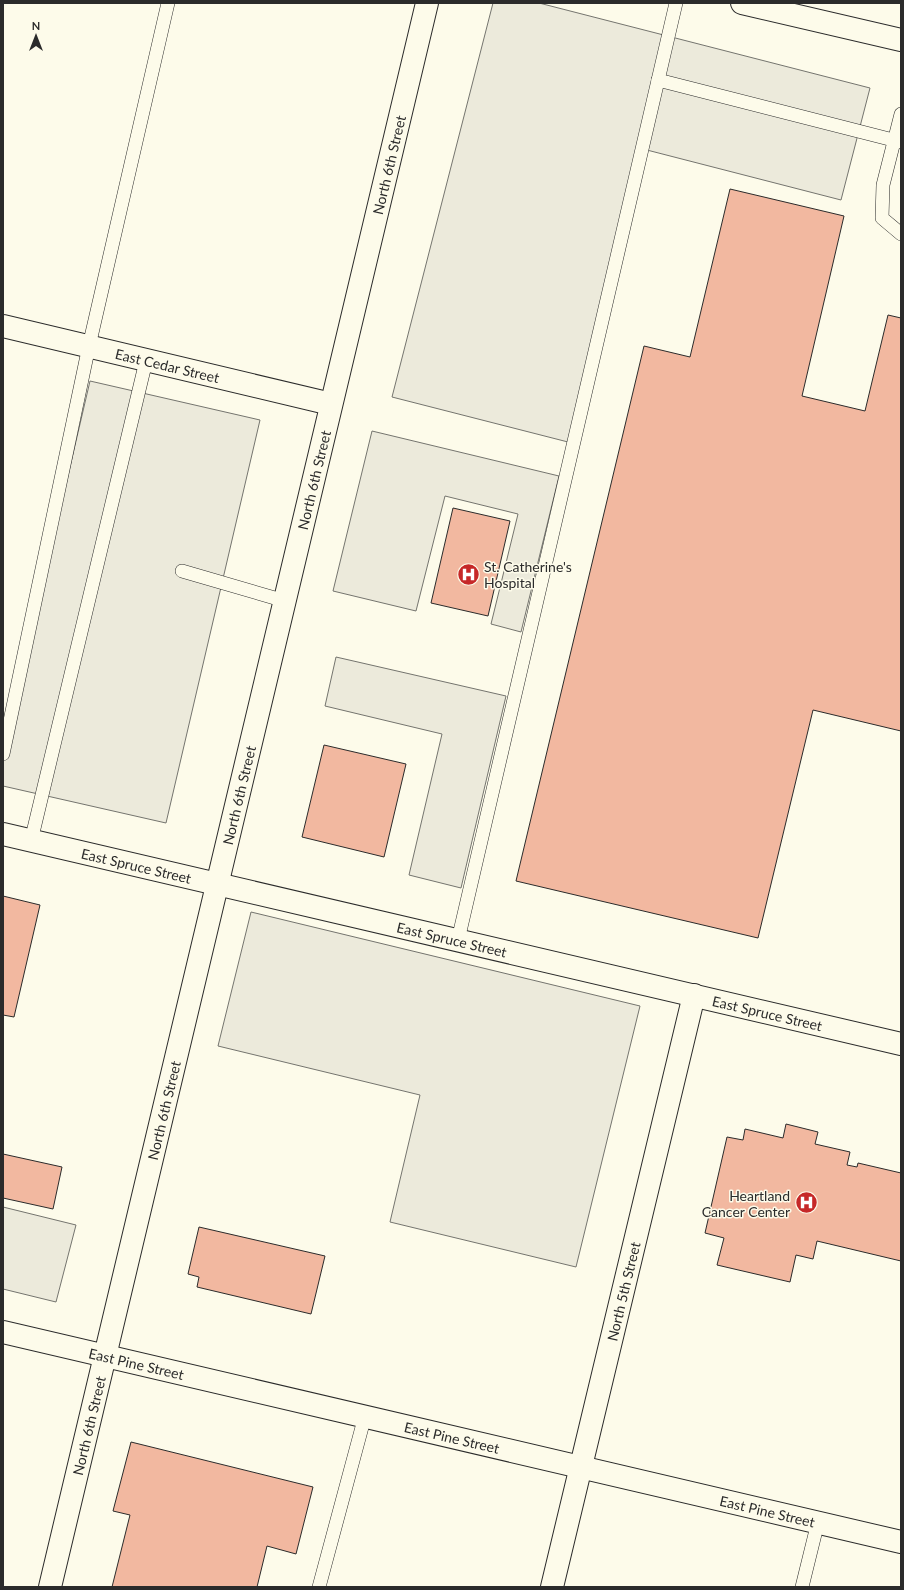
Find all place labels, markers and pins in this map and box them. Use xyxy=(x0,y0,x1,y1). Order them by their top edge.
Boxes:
place label: St. Catherine's Hospital xyxy=(484,558,572,591)
hospital icon: St. Catherine's Hospital xyxy=(456,561,482,587)
place label: Heartland Cancer Center xyxy=(702,1187,790,1220)
hospital icon: Heartland Cancer Center xyxy=(793,1190,819,1216)

